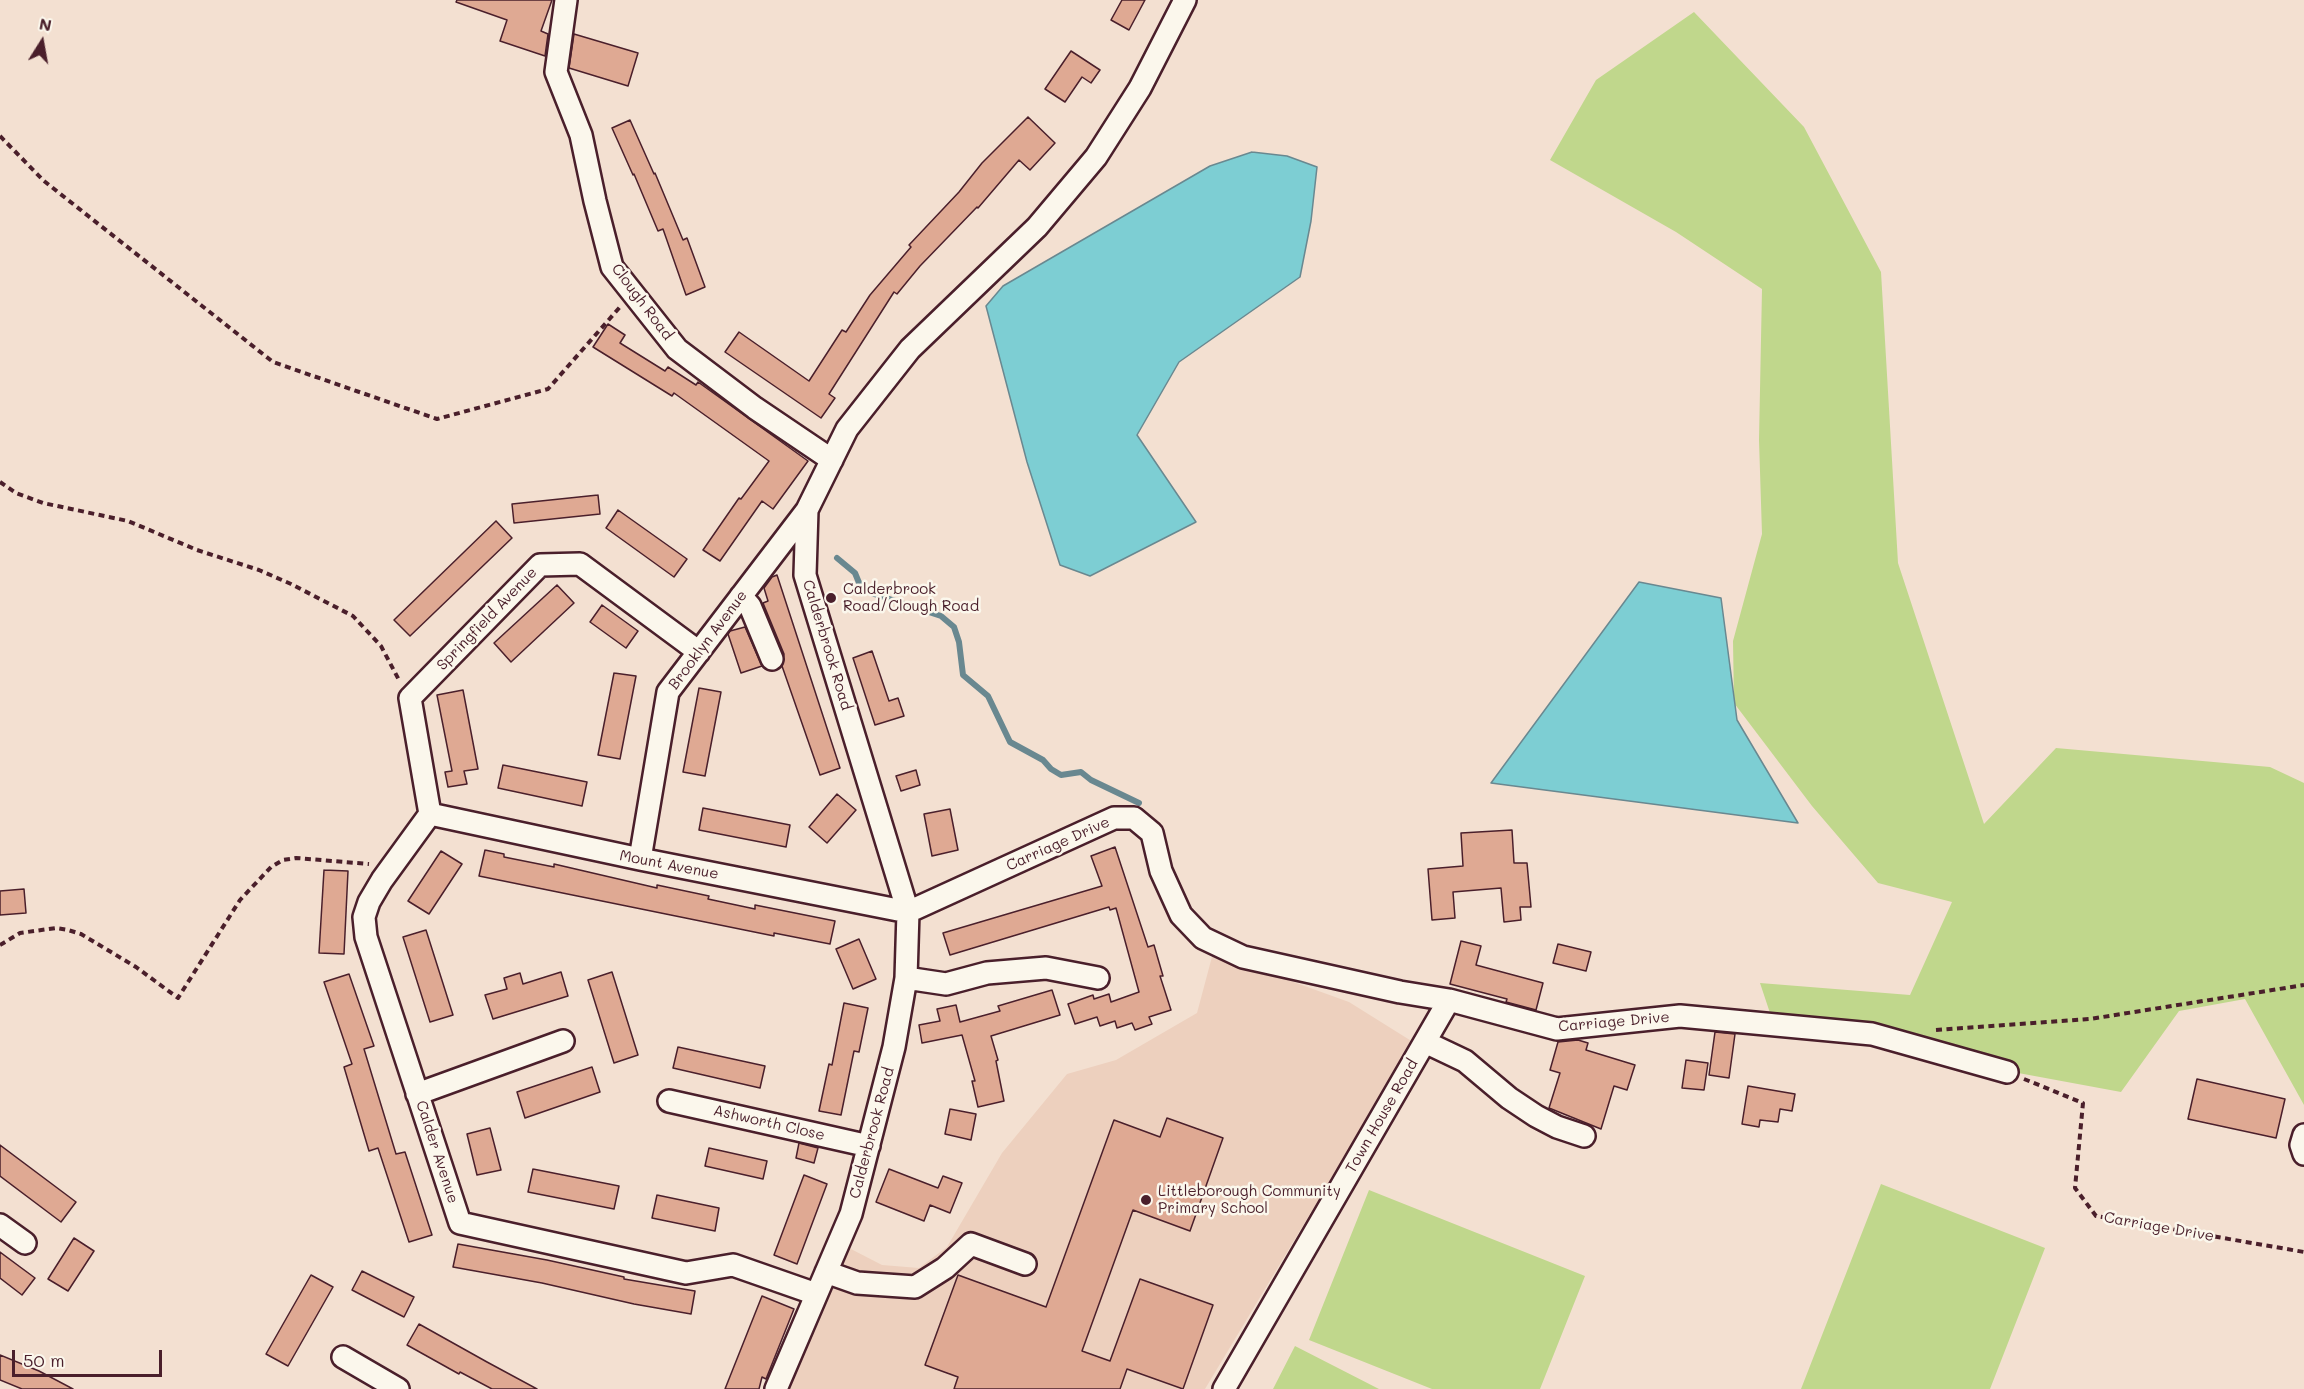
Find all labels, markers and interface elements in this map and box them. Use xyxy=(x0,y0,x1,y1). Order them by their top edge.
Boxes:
north arrow xyxy=(12,12,72,72)
text: N xyxy=(38,12,53,35)
street label: Clough Road xyxy=(607,260,677,344)
street label: Springfield Avenue xyxy=(433,564,541,674)
street label: Calderbrook Road xyxy=(799,578,855,712)
place label: Calderbrook Road/Clough Road xyxy=(843,580,979,615)
street label: Brooklyn Avenue xyxy=(665,587,751,693)
marker: Calderbrook Road/Clough Road xyxy=(824,591,838,605)
street label: Carriage Drive xyxy=(1003,813,1113,875)
street label: Mount Avenue xyxy=(618,847,720,883)
street label: Carriage Drive xyxy=(1558,1008,1670,1036)
street label: Town House Road xyxy=(1342,1056,1422,1176)
street label: Calderbrook Road xyxy=(846,1065,898,1201)
street label: Calder Avenue xyxy=(412,1098,462,1206)
street label: Ashworth Close xyxy=(711,1101,827,1145)
place label: Littleborough Community Primary School xyxy=(1158,1182,1341,1217)
marker: Littleborough Community Primary School xyxy=(1139,1193,1153,1207)
street label: Carriage Drive xyxy=(2103,1208,2215,1246)
scale bar xyxy=(15,1338,165,1376)
text: 50 m xyxy=(23,1348,65,1372)

